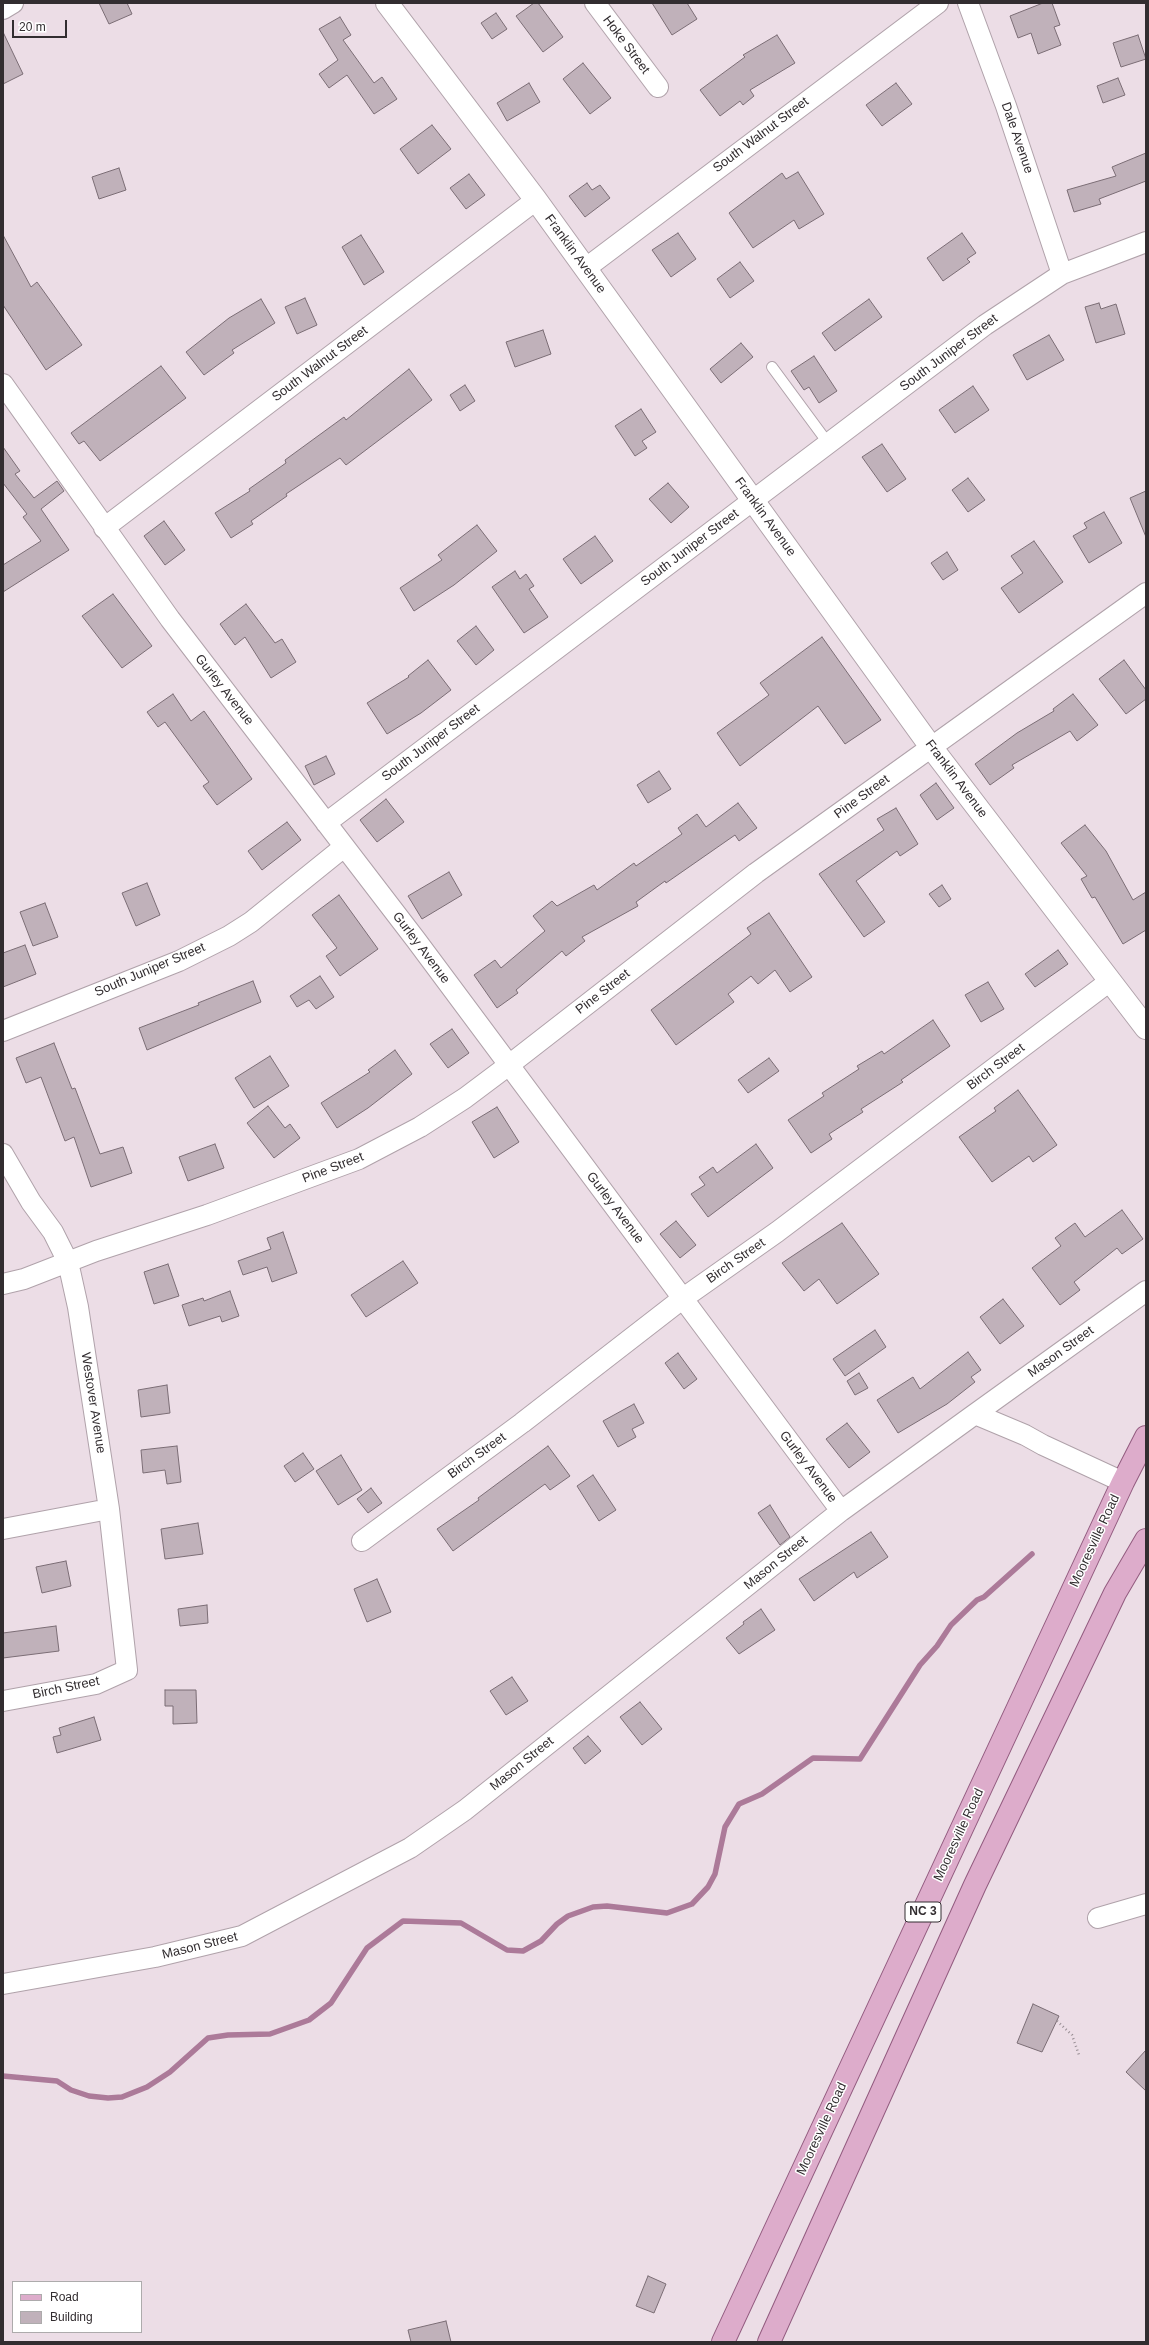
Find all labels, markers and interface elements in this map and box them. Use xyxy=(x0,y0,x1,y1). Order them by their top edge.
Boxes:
scale bar xyxy=(14,12,69,38)
street label: Hoke Street xyxy=(599,13,653,77)
text: 20 m xyxy=(19,20,46,34)
street label: South Walnut Street xyxy=(710,94,812,176)
street label: Dale Avenue xyxy=(998,100,1036,176)
street label: Franklin Avenue xyxy=(541,212,609,296)
street label: South Juniper Street xyxy=(897,311,1001,395)
street label: South Walnut Street xyxy=(269,323,371,405)
street label: Franklin Avenue xyxy=(731,475,799,559)
street label: South Juniper Street xyxy=(638,506,742,590)
street label: Gurley Avenue xyxy=(191,651,257,729)
street label: South Juniper Street xyxy=(379,701,483,785)
street label: Franklin Avenue xyxy=(922,737,990,821)
street label: Pine Street xyxy=(831,772,893,822)
street label: Gurley Avenue xyxy=(389,909,453,987)
street label: South Juniper Street xyxy=(92,940,208,1000)
street label: Pine Street xyxy=(573,966,633,1018)
street label: Birch Street xyxy=(964,1040,1028,1094)
street label: Pine Street xyxy=(300,1149,366,1187)
street label: Gurley Avenue xyxy=(583,1169,647,1247)
street label: Birch Street xyxy=(704,1235,768,1287)
street label: Mason Street xyxy=(1025,1323,1097,1381)
street label: Westover Avenue xyxy=(77,1351,109,1455)
street label: Gurley Avenue xyxy=(776,1428,840,1506)
street label: Birch Street xyxy=(445,1430,509,1482)
street label: Mooresville Road xyxy=(1067,1492,1123,1590)
street label: Mason Street xyxy=(741,1533,811,1593)
street label: Birch Street xyxy=(31,1673,101,1703)
street label: Mason Street xyxy=(487,1734,557,1794)
street label: Mooresville Road xyxy=(931,1786,987,1884)
road number: NC 3 xyxy=(905,1902,941,1922)
street label: Mason Street xyxy=(161,1929,239,1963)
street label: Mooresville Road xyxy=(794,2080,850,2178)
legend xyxy=(12,2281,142,2333)
text: Road xyxy=(50,2290,79,2304)
text: Building xyxy=(50,2310,93,2324)

